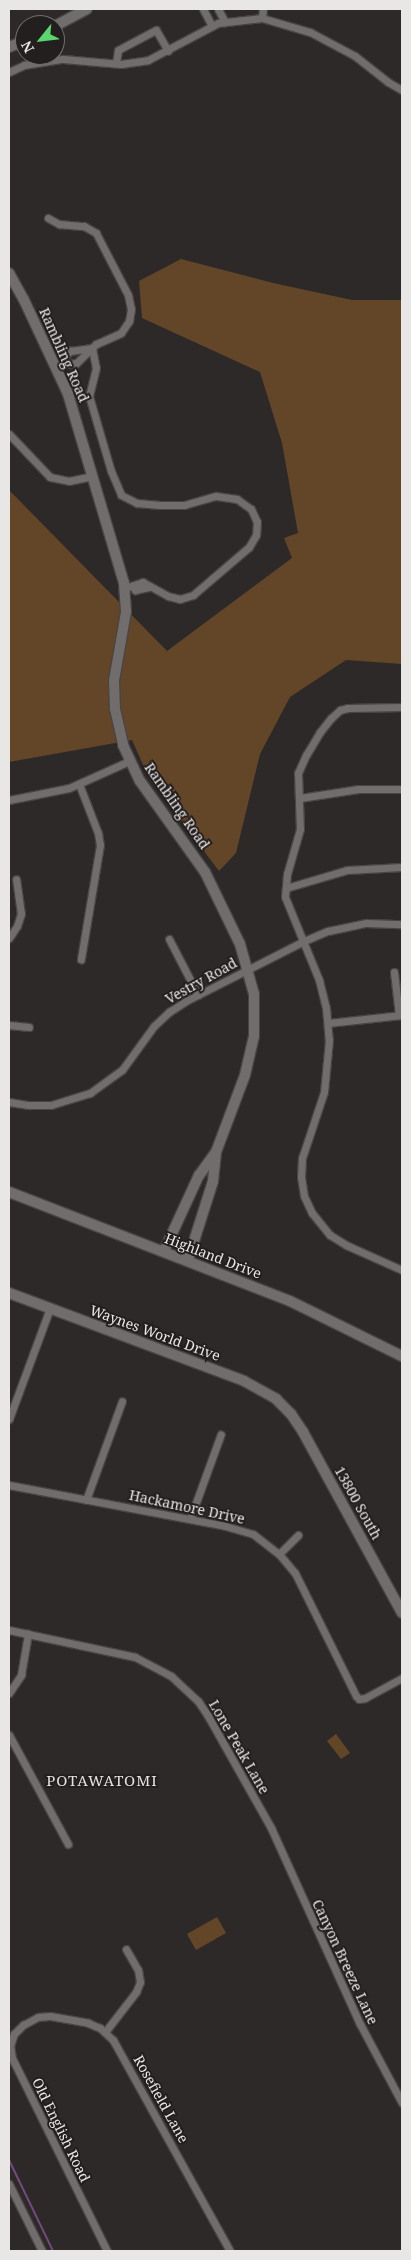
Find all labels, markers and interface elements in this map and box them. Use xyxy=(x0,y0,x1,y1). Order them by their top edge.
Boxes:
north arrow xyxy=(15,15,65,65)
text: N xyxy=(16,38,38,56)
street label: Rambling Road xyxy=(36,305,92,405)
street label: Rambling Road xyxy=(141,760,213,852)
street label: Vestry Road xyxy=(162,954,240,1008)
street label: Highland Drive xyxy=(162,1230,264,1282)
street label: Waynes World Drive xyxy=(87,1302,223,1364)
street label: 13800 South xyxy=(331,1463,385,1543)
street label: Hackamore Drive xyxy=(128,1487,246,1527)
street label: Lone Peak Lane xyxy=(205,1697,273,1797)
district label: POTAWATOMI xyxy=(45,1772,159,1790)
street label: Canyon Breeze Lane xyxy=(309,1897,381,2027)
street label: Rosefield Lane xyxy=(130,2052,192,2146)
street label: Old English Road xyxy=(29,2075,93,2185)

